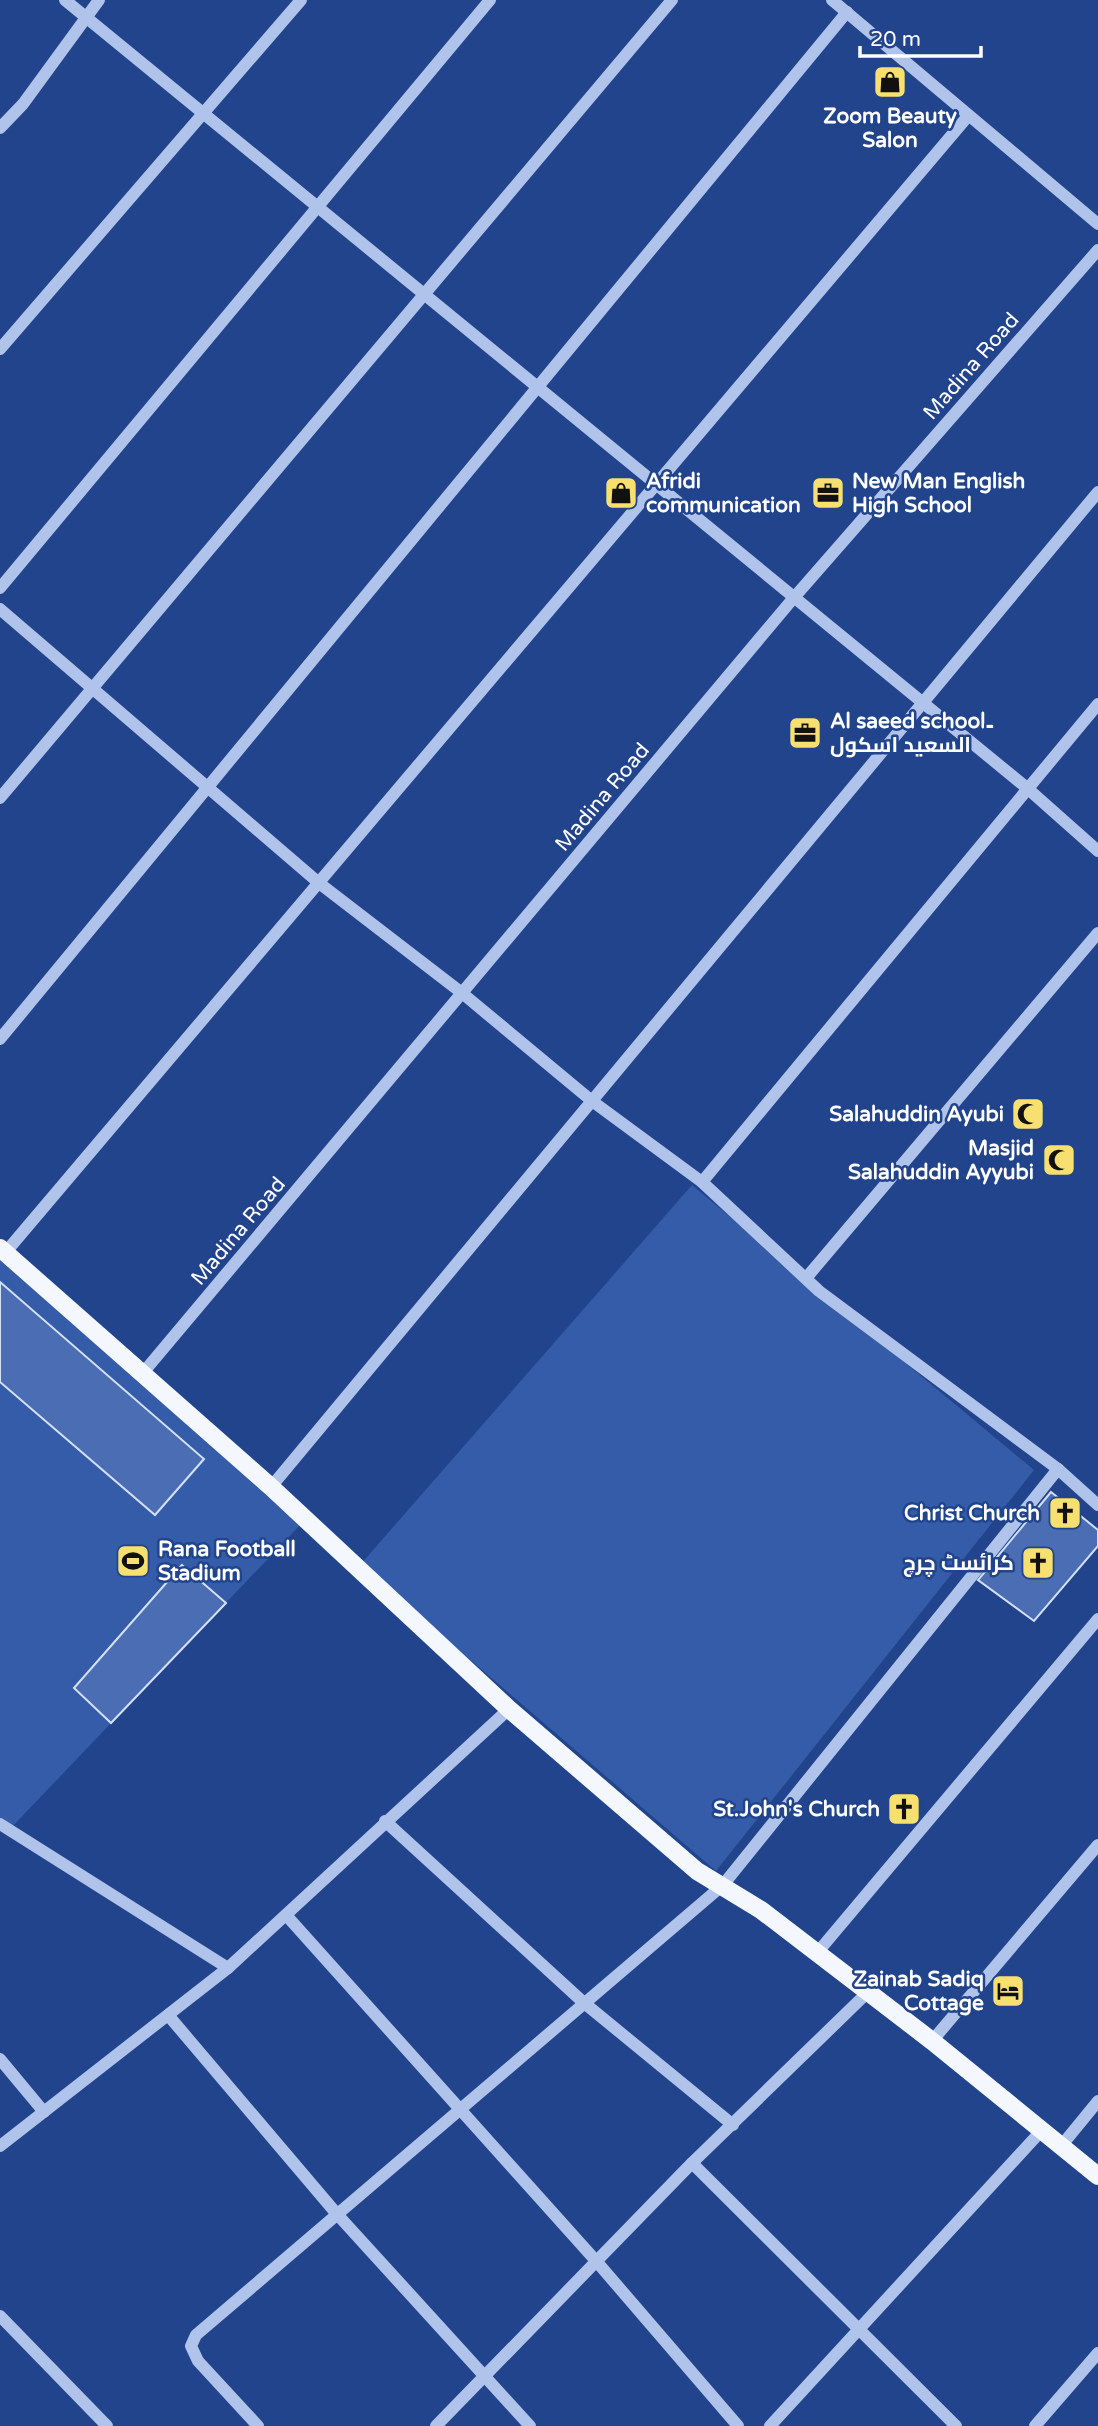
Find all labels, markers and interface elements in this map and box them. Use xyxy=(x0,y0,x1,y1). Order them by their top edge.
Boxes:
scale bar xyxy=(860,14,981,58)
text: 20 m xyxy=(870,27,921,52)
shop icon: Zoom Beauty Salon xyxy=(871,63,909,101)
place label: Zoom Beauty Salon xyxy=(823,104,958,153)
street label: Madina Road xyxy=(918,308,1025,425)
place label: Afridi communication xyxy=(646,469,801,518)
place label: New Man English High School xyxy=(852,469,1025,518)
shop icon: Afridi communication xyxy=(602,474,640,512)
office icon: New Man English High School xyxy=(809,474,847,512)
place label: Al saeed school۔ السعید اسکول xyxy=(830,709,994,758)
office icon: Al saeed school۔ السعید اسکول xyxy=(786,714,824,752)
street label: Madina Road xyxy=(550,738,655,856)
mosque icon: Salahuddin Ayubi xyxy=(1009,1095,1047,1133)
place label: Salahuddin Ayubi xyxy=(829,1102,1004,1127)
place label: Masjid Salahuddin Ayyubi xyxy=(848,1136,1034,1185)
mosque icon: Masjid Salahuddin Ayyubi xyxy=(1040,1141,1078,1179)
street label: Madina Road xyxy=(186,1172,291,1290)
church icon: Christ Church xyxy=(1046,1494,1084,1532)
place label: Christ Church xyxy=(904,1501,1040,1526)
place label: Rana Football Stadium xyxy=(158,1537,296,1586)
sports icon: Rana Football Stadium xyxy=(114,1542,152,1580)
church icon: کرائسٹ چرچ xyxy=(1019,1544,1057,1582)
place label: کرائسٹ چرچ xyxy=(903,1551,1014,1578)
church icon: St.John's Church xyxy=(885,1790,923,1828)
place label: St.John's Church xyxy=(713,1797,880,1822)
place label: Zainab Sadiq Cottage xyxy=(854,1967,984,2016)
hotel icon: Zainab Sadiq Cottage xyxy=(989,1972,1027,2010)

